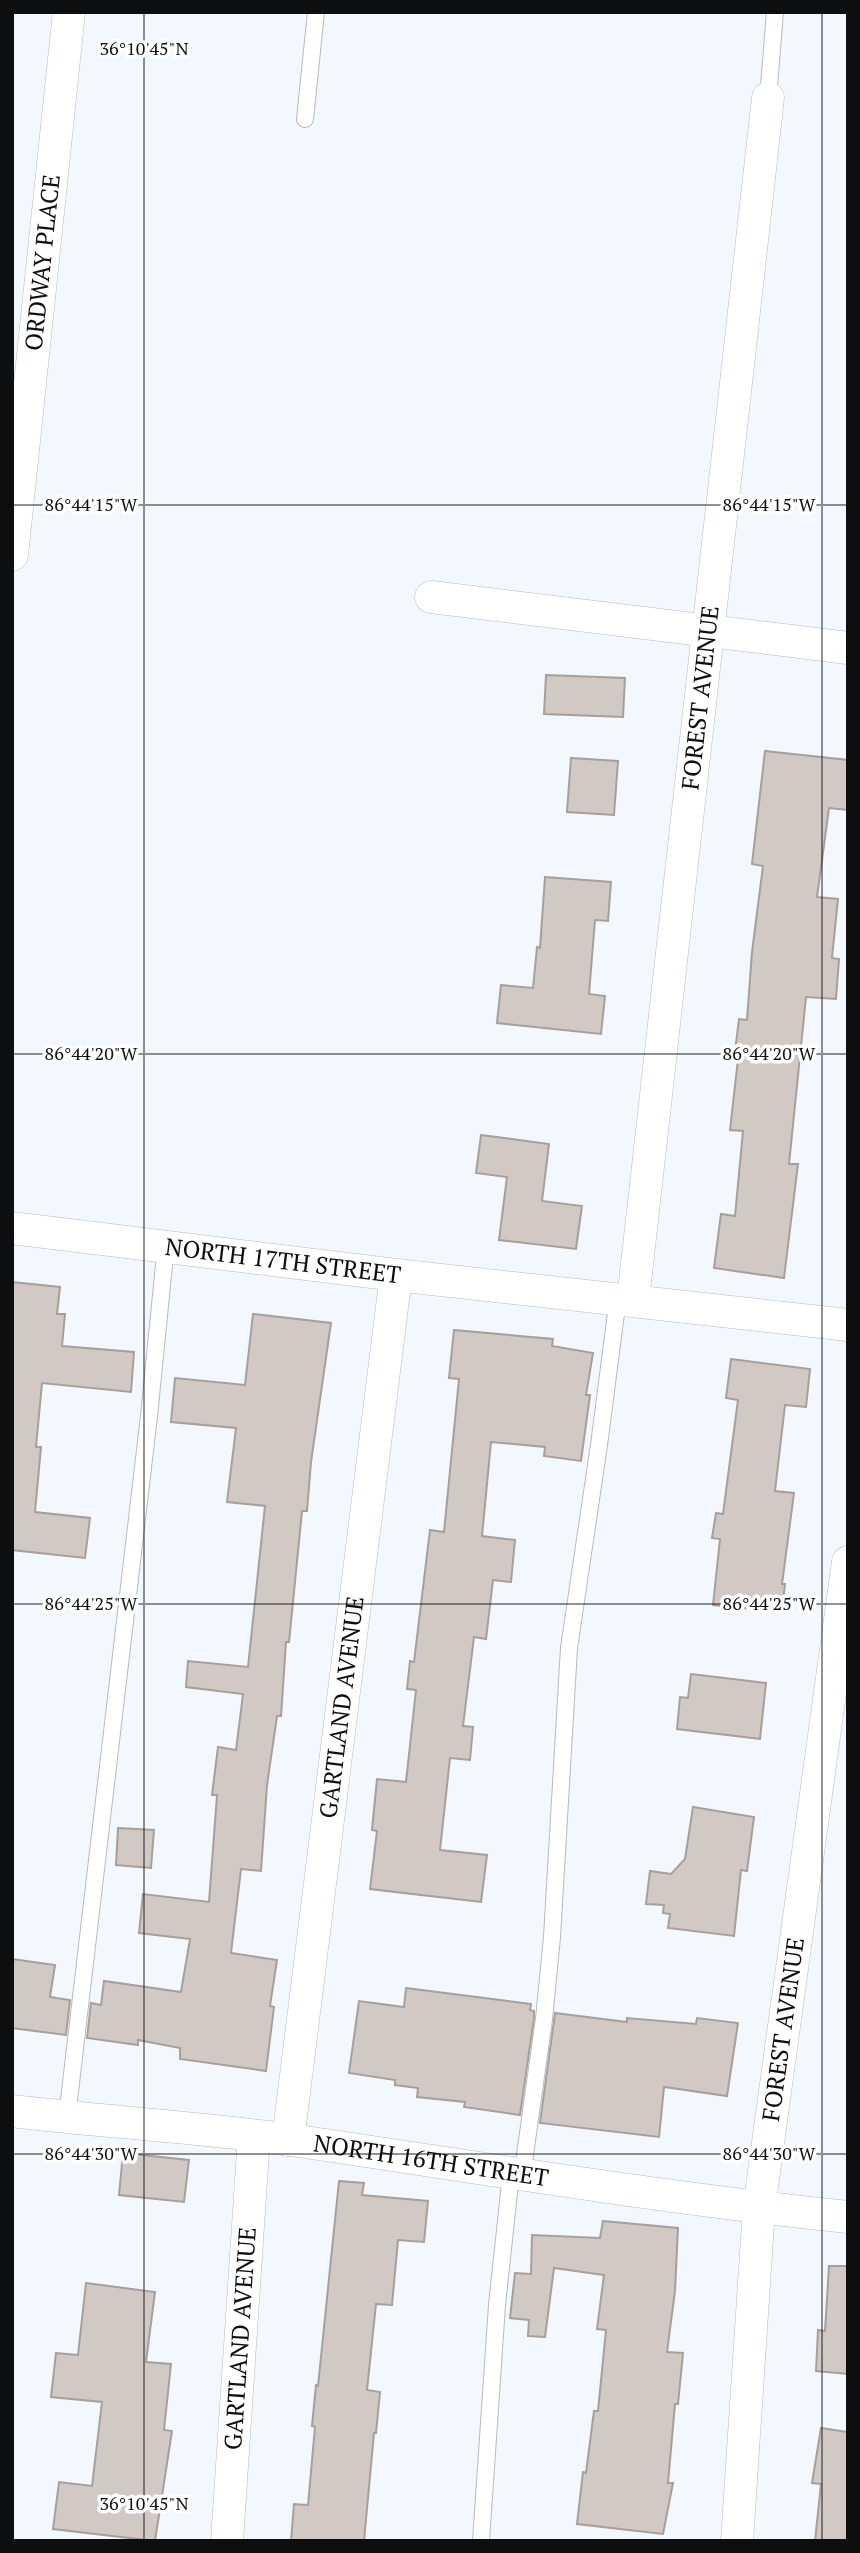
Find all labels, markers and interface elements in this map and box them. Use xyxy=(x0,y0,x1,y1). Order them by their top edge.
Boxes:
text: 36°10'45"N xyxy=(99,36,189,60)
street label: ORDWAY PLACE xyxy=(17,173,67,352)
text: 86°44'15"W xyxy=(45,492,138,516)
text: 86°44'15"W xyxy=(723,492,816,516)
street label: FOREST AVENUE xyxy=(673,604,726,791)
text: 86°44'20"W xyxy=(45,1041,138,1065)
text: 86°44'20"W xyxy=(723,1041,816,1065)
street label: NORTH 17TH STREET xyxy=(163,1230,403,1290)
text: 86°44'25"W xyxy=(45,1591,138,1615)
text: 86°44'25"W xyxy=(723,1591,816,1615)
street label: GARTLAND AVENUE xyxy=(311,1594,371,1820)
street label: FOREST AVENUE xyxy=(754,1935,811,2123)
street label: NORTH 16TH STREET xyxy=(311,2126,551,2193)
text: 86°44'30"W xyxy=(45,2141,138,2165)
text: 86°44'30"W xyxy=(723,2141,816,2165)
street label: GARTLAND AVENUE xyxy=(216,2226,263,2451)
text: 36°10'45"N xyxy=(99,2491,189,2515)

